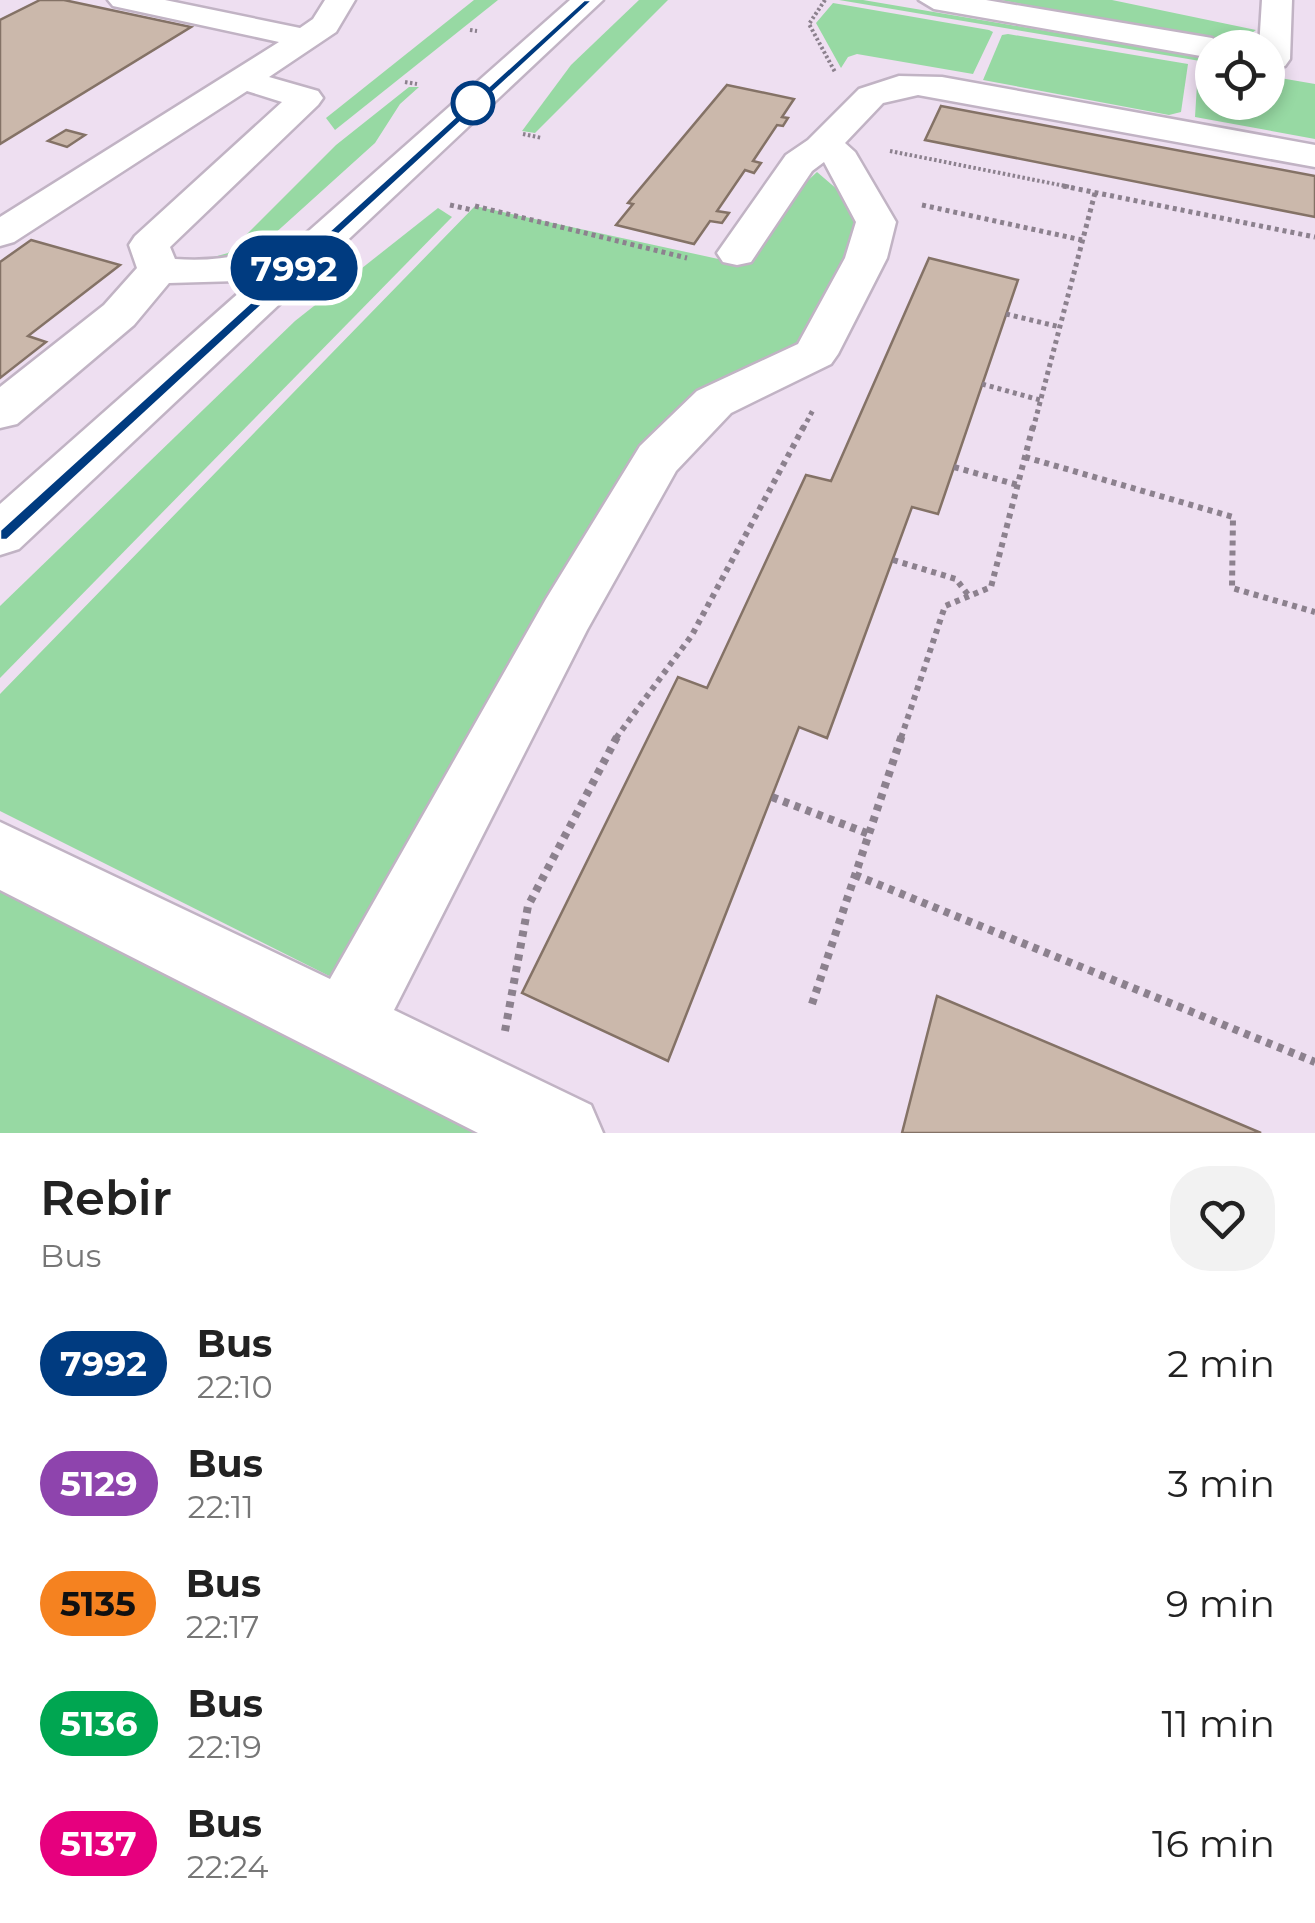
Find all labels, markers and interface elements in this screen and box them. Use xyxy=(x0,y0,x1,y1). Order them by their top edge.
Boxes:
map controls xyxy=(1195,30,1285,120)
button: locate xyxy=(1195,30,1285,120)
unlabelled marker xyxy=(452,82,494,124)
line badge: 7992 xyxy=(224,236,364,300)
text: 7992 xyxy=(251,247,337,290)
button: heart xyxy=(1170,1166,1275,1271)
text: Rebir xyxy=(40,1169,172,1227)
text: Bus xyxy=(40,1236,101,1275)
text: Bus xyxy=(197,1320,272,1367)
text: 2 min xyxy=(1167,1340,1275,1387)
text: 7992 xyxy=(60,1342,147,1385)
text: 22:10 xyxy=(197,1367,273,1406)
text: Bus xyxy=(188,1440,263,1487)
text: 3 min xyxy=(1167,1460,1275,1507)
text: 5129 xyxy=(60,1462,138,1505)
text: 22:11 xyxy=(188,1487,254,1526)
text: Bus xyxy=(186,1560,261,1607)
text: 9 min xyxy=(1166,1580,1275,1627)
text: 5135 xyxy=(60,1582,136,1625)
text: 22:17 xyxy=(186,1607,259,1646)
text: Bus xyxy=(188,1680,263,1727)
text: 11 min xyxy=(1161,1700,1275,1747)
text: 5136 xyxy=(60,1702,138,1745)
text: 22:19 xyxy=(188,1727,262,1766)
text: Bus xyxy=(187,1800,262,1847)
text: 16 min xyxy=(1152,1820,1275,1867)
text: 5137 xyxy=(60,1822,137,1865)
text: 22:24 xyxy=(187,1847,268,1886)

